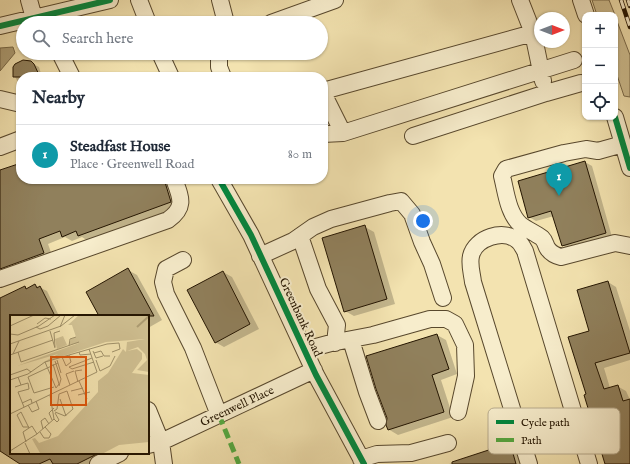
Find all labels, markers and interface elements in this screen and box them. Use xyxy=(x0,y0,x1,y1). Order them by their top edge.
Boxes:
north arrow xyxy=(534,12,570,48)
map controls xyxy=(582,12,618,120)
button: + xyxy=(582,12,618,48)
search box xyxy=(16,16,328,60)
icon: search xyxy=(30,27,52,49)
text: Search here xyxy=(62,29,133,48)
button: − xyxy=(582,48,618,84)
button: locate xyxy=(582,84,618,120)
text: Nearby xyxy=(32,88,85,109)
text: Steadfast House xyxy=(70,137,170,156)
text: 1 xyxy=(43,146,47,163)
text: 80 m xyxy=(288,146,312,163)
text: Place · Greenwell Road xyxy=(70,156,194,173)
pin: 1 xyxy=(546,163,572,196)
your location xyxy=(413,211,433,231)
street label: Greenbank Road xyxy=(276,275,326,360)
inset map xyxy=(10,315,149,454)
street label: Greenwell Place xyxy=(198,383,277,430)
legend xyxy=(488,408,620,454)
text: Cycle path xyxy=(521,416,570,430)
text: Path xyxy=(521,434,542,448)

